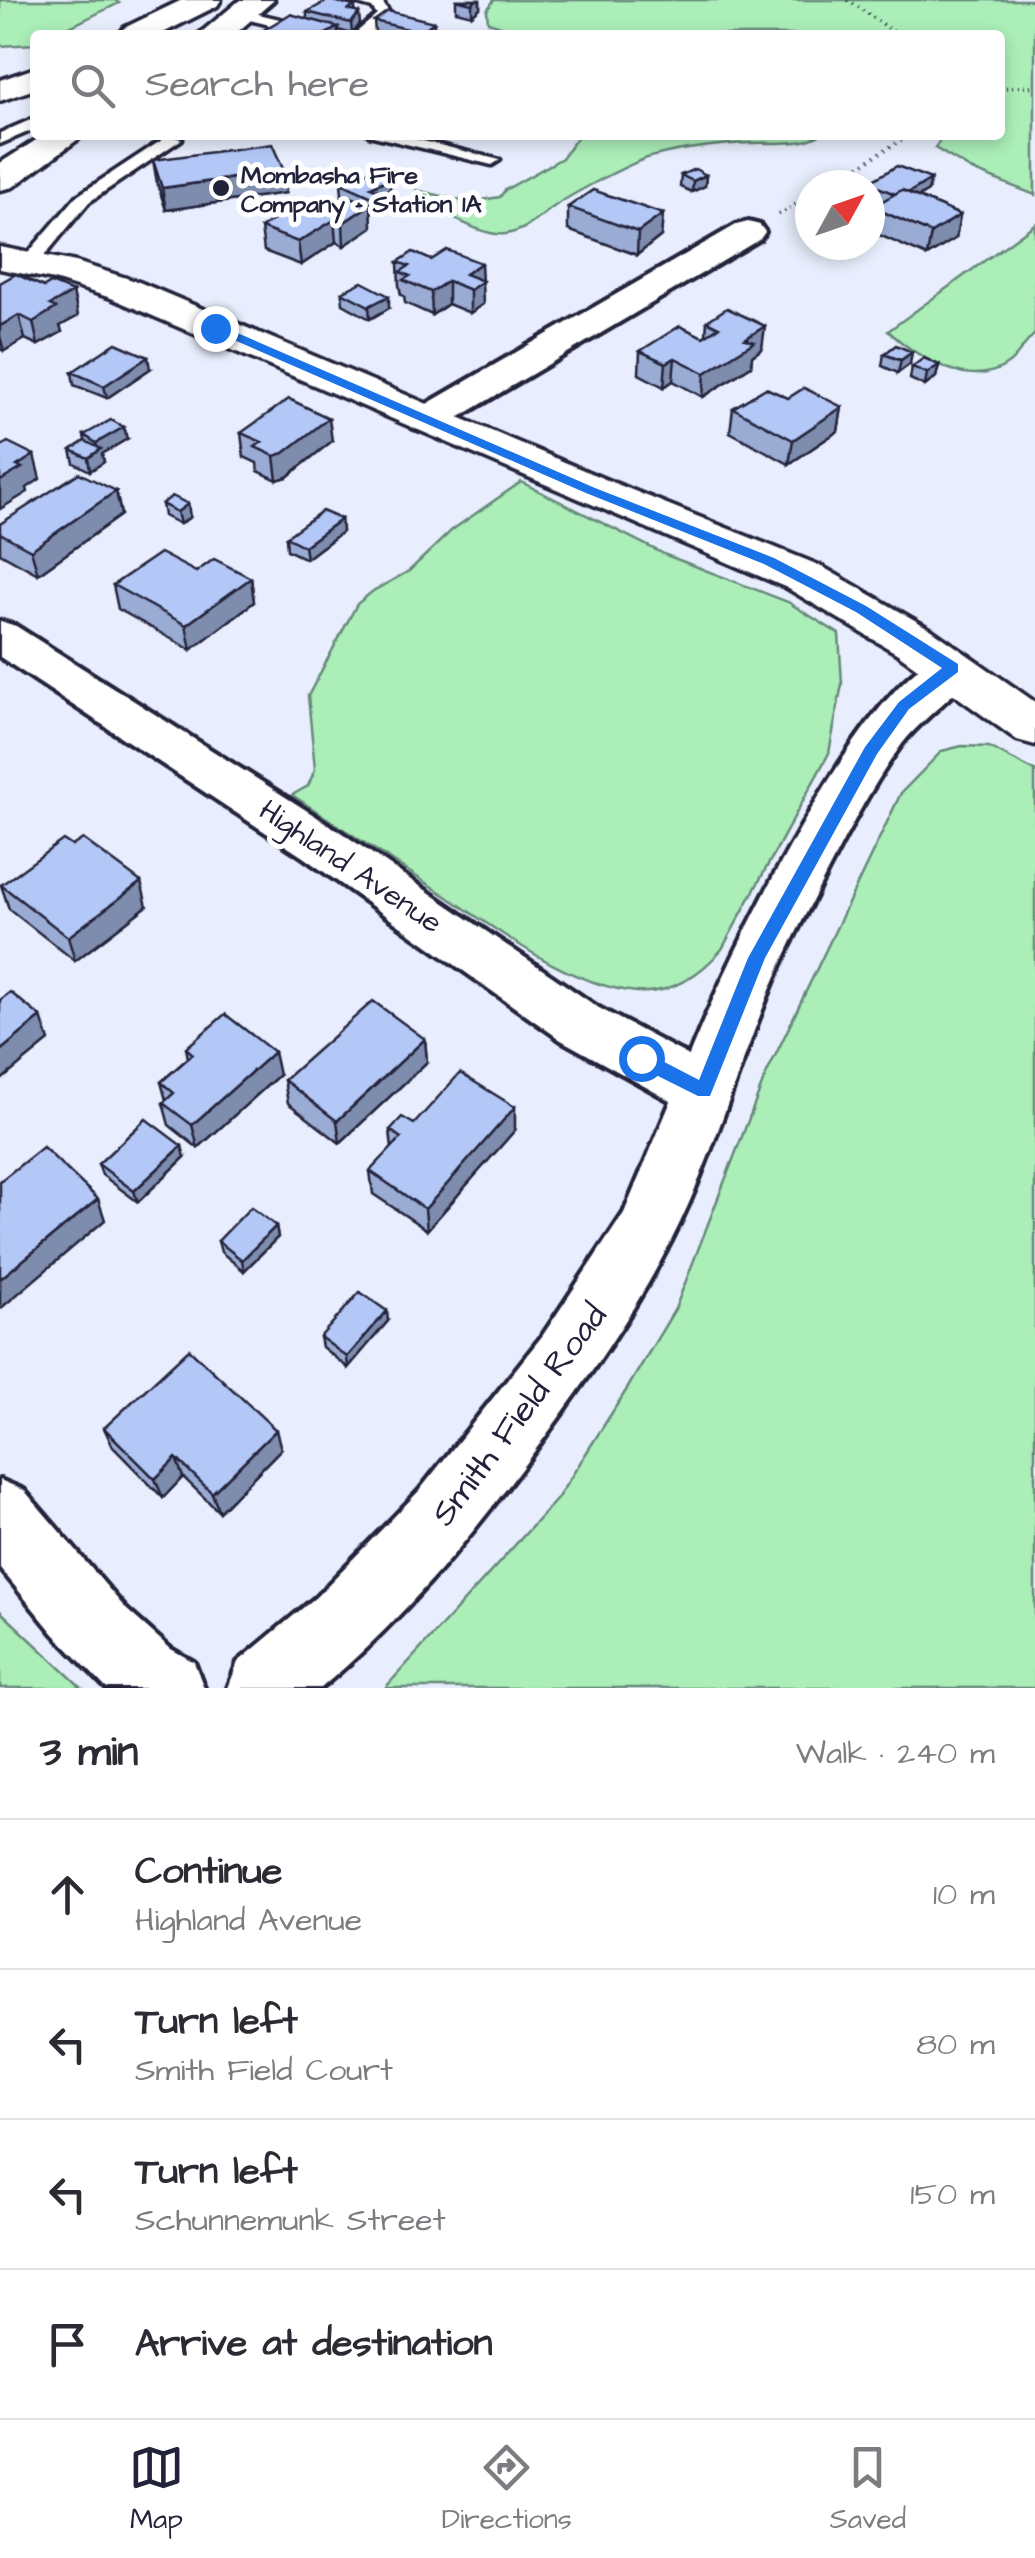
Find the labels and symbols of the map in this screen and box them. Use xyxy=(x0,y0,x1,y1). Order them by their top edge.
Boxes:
place label: Mombasha Fire Company - Station 1A xyxy=(241,158,482,224)
north arrow xyxy=(795,170,885,260)
marker: Mombasha Fire Company - Station 1A xyxy=(210,177,232,199)
route end xyxy=(193,306,239,352)
street label: Highland Avenue xyxy=(250,790,450,945)
route start xyxy=(619,1036,665,1082)
street label: Smith Field Road xyxy=(419,1294,619,1536)

